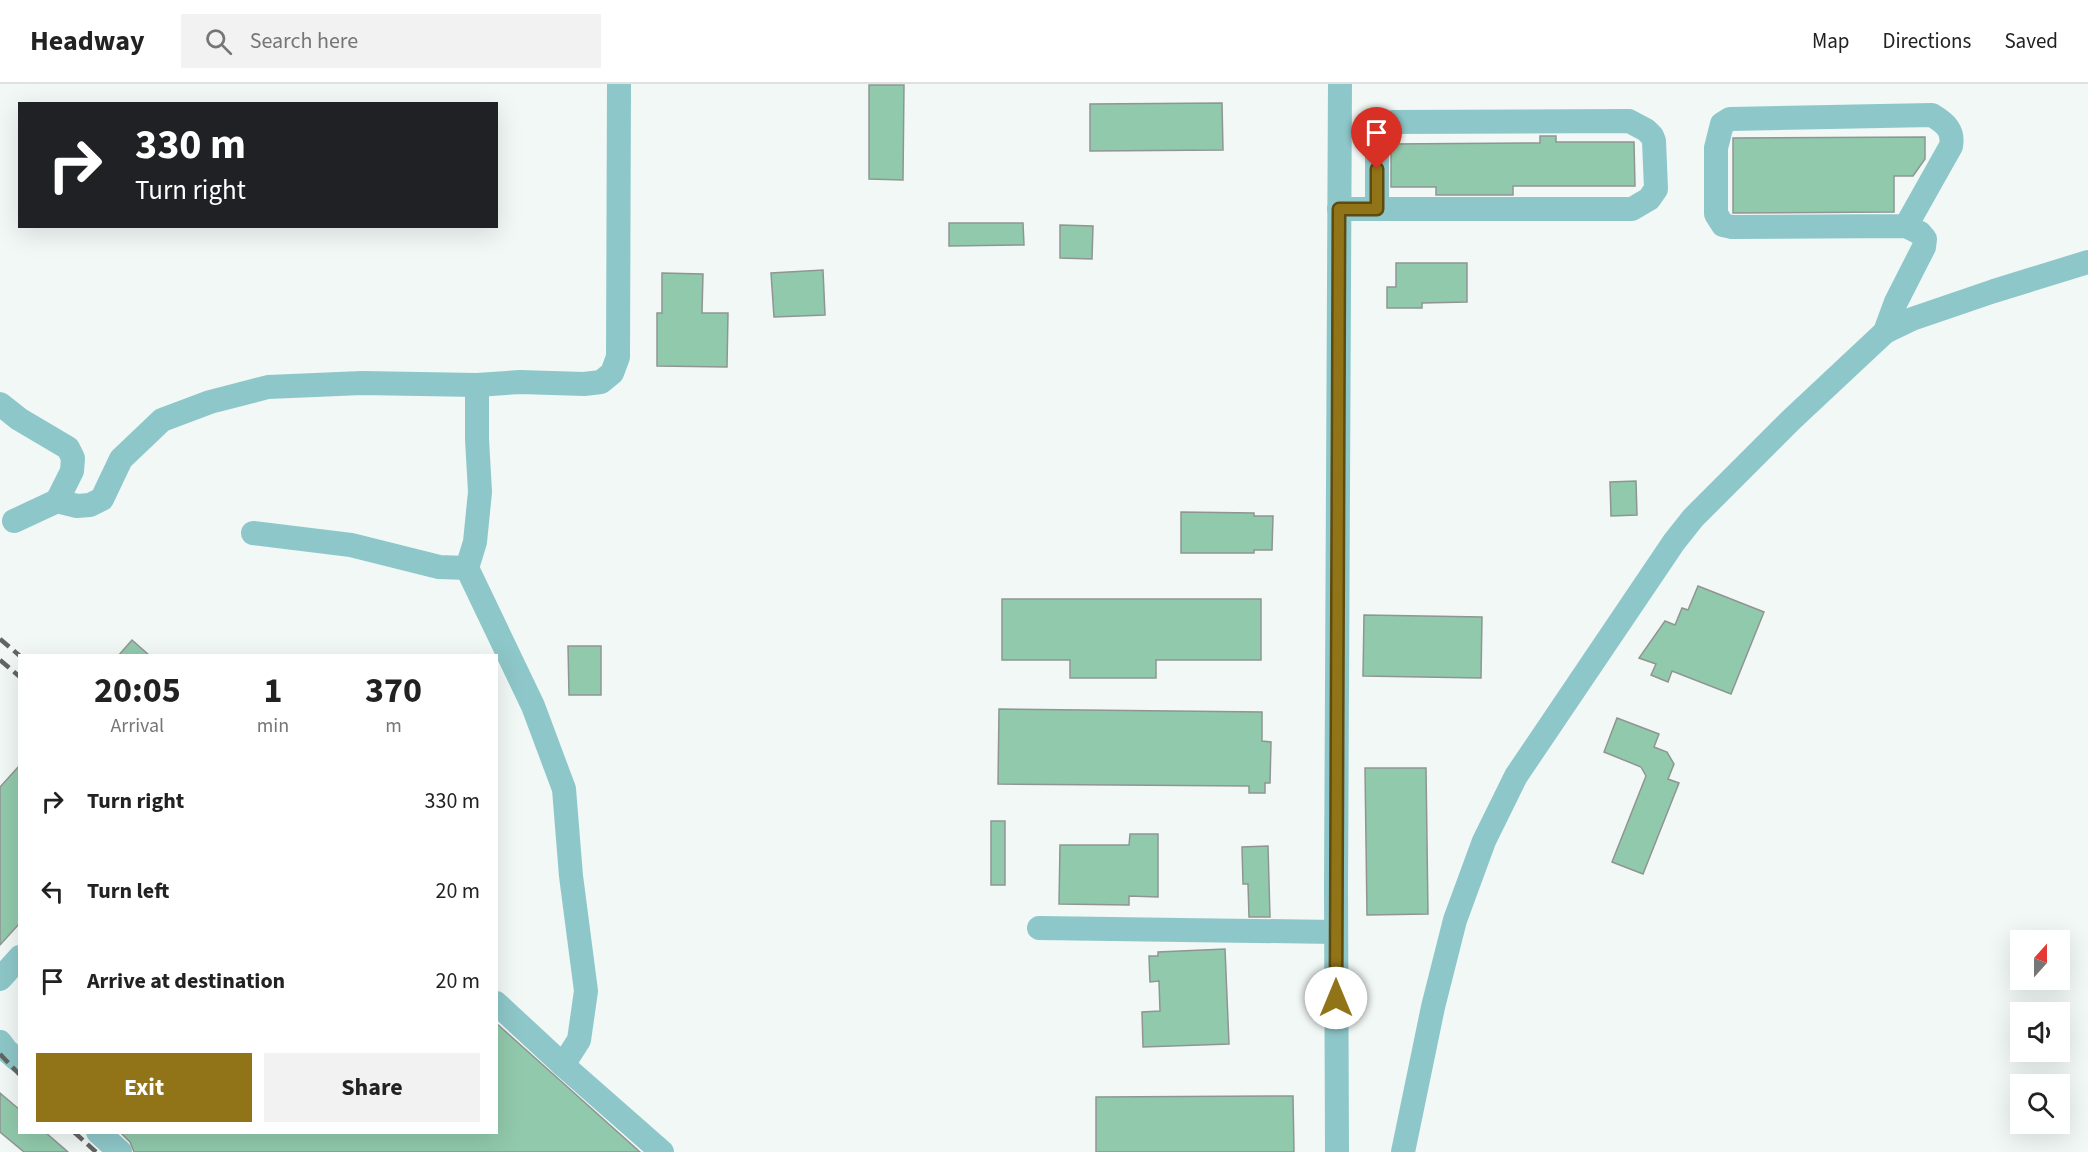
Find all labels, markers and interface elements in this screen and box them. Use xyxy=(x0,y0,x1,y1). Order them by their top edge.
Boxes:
search box xyxy=(181,14,601,68)
text: Headway xyxy=(30,21,145,61)
icon: search xyxy=(202,25,235,58)
text: Search here xyxy=(250,25,358,57)
text: Map xyxy=(1812,26,1850,56)
text: Directions xyxy=(1883,26,1971,56)
text: Saved xyxy=(2004,26,2058,56)
pin xyxy=(1351,107,1402,169)
text: 330 m xyxy=(135,115,246,175)
icon: arrive xyxy=(1360,116,1393,149)
icon: right xyxy=(36,126,114,204)
text: Turn right xyxy=(135,171,246,210)
text: 20:05 xyxy=(94,665,181,716)
text: 1 xyxy=(263,665,282,716)
text: 370 xyxy=(365,665,422,716)
text: Arrival xyxy=(110,712,164,740)
text: min xyxy=(257,712,289,740)
text: m xyxy=(385,712,402,740)
icon: right xyxy=(36,785,69,818)
text: Turn right xyxy=(87,785,184,817)
text: 330 m xyxy=(425,785,480,817)
icon: left xyxy=(36,875,69,908)
text: Turn left xyxy=(87,875,169,907)
text: 20 m xyxy=(435,875,480,907)
north arrow xyxy=(2010,930,2070,990)
map controls xyxy=(2010,930,2070,1134)
icon: arrive xyxy=(36,965,69,998)
text: Arrive at destination xyxy=(87,965,285,997)
text: 20 m xyxy=(435,965,480,997)
position arrow xyxy=(1304,966,1368,1030)
button: sound xyxy=(2010,1002,2070,1062)
button: Exit xyxy=(36,1053,252,1122)
button: Share xyxy=(264,1053,480,1122)
button: search xyxy=(2010,1074,2070,1134)

